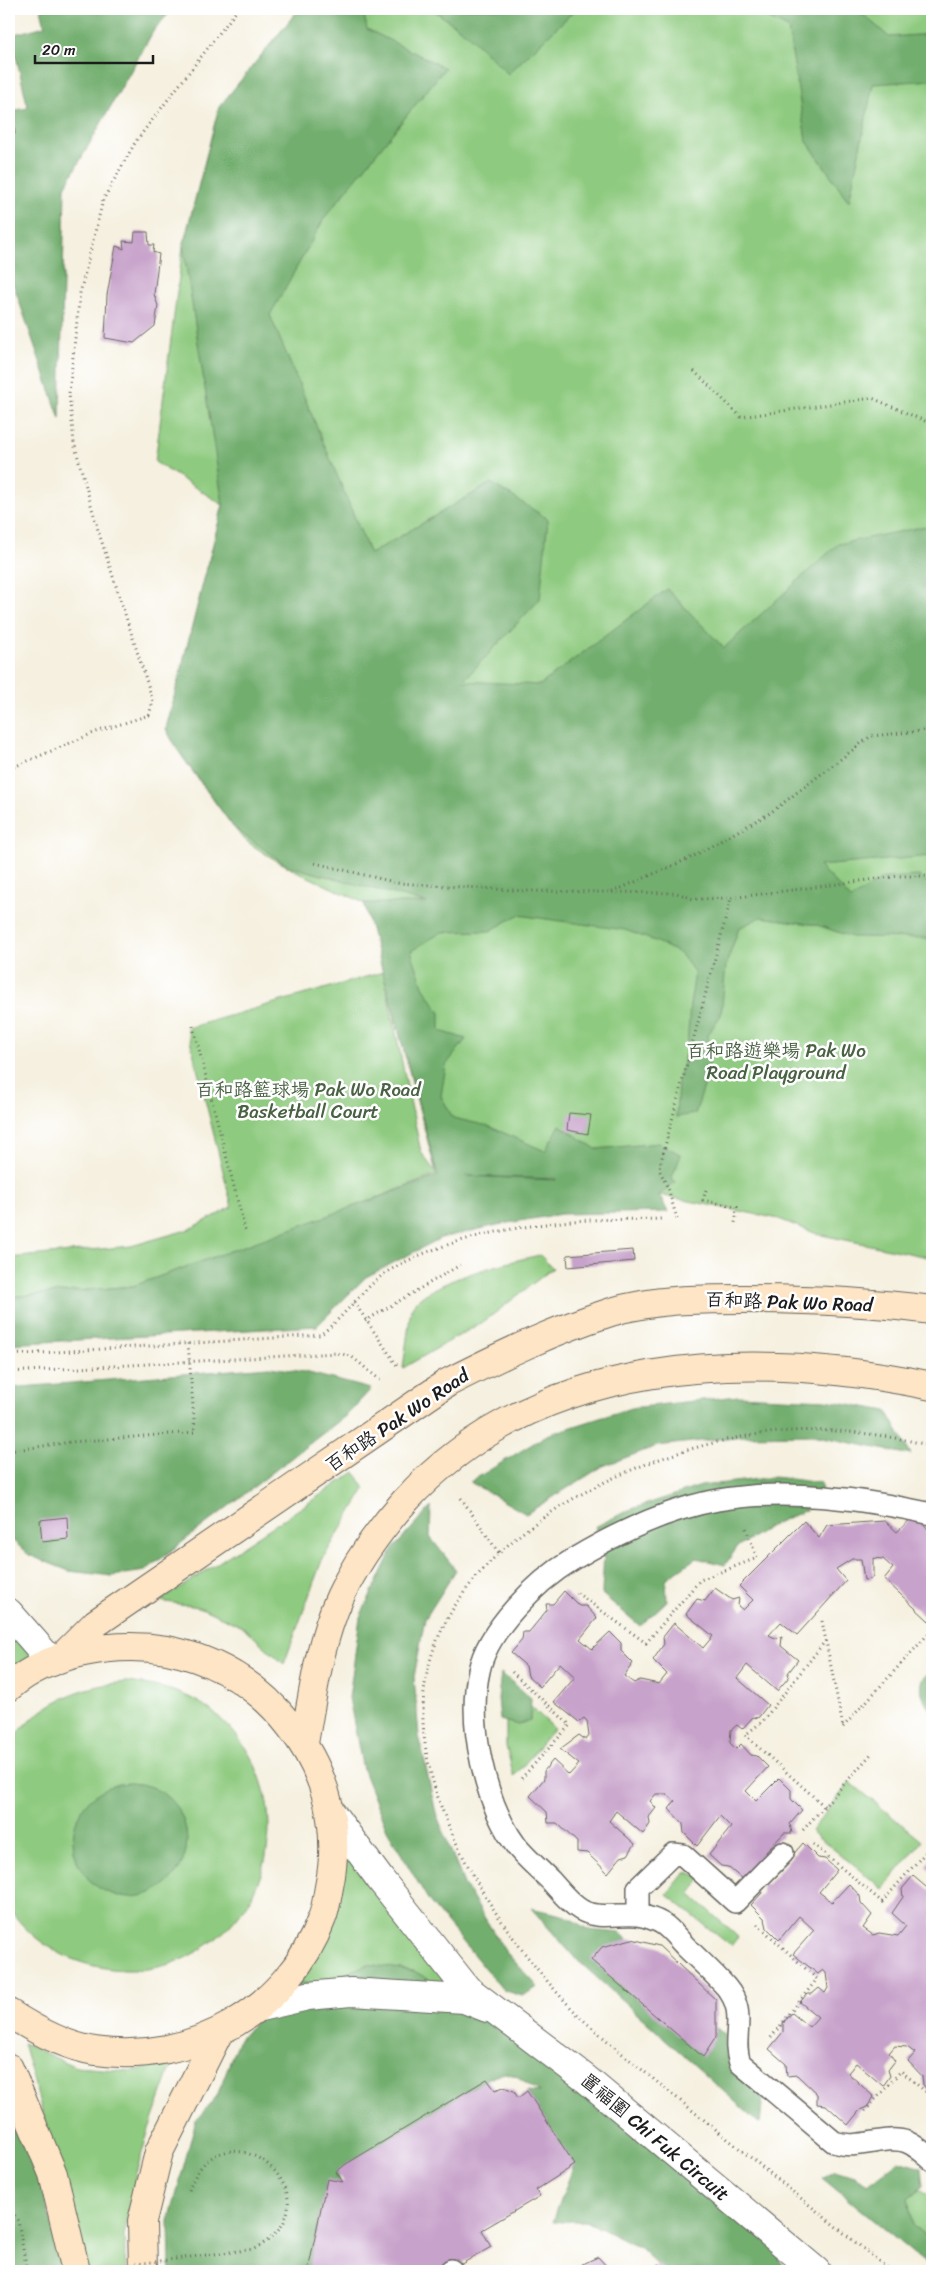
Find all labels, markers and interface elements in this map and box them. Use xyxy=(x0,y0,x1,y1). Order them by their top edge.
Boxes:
scale bar xyxy=(35,32,152,64)
text: 20 m xyxy=(42,37,76,63)
park label: 百和路遊樂場 Pak Wo Road Playground xyxy=(686,1034,866,1089)
park label: 百和路籃球場 Pak Wo Road Basketball Court xyxy=(196,1073,422,1128)
street label: 百和路 Pak Wo Road xyxy=(705,1283,875,1321)
street label: 百和路 Pak Wo Road xyxy=(318,1358,477,1481)
street label: 置福圍 Chi Fuk Circuit xyxy=(573,2064,737,2210)

